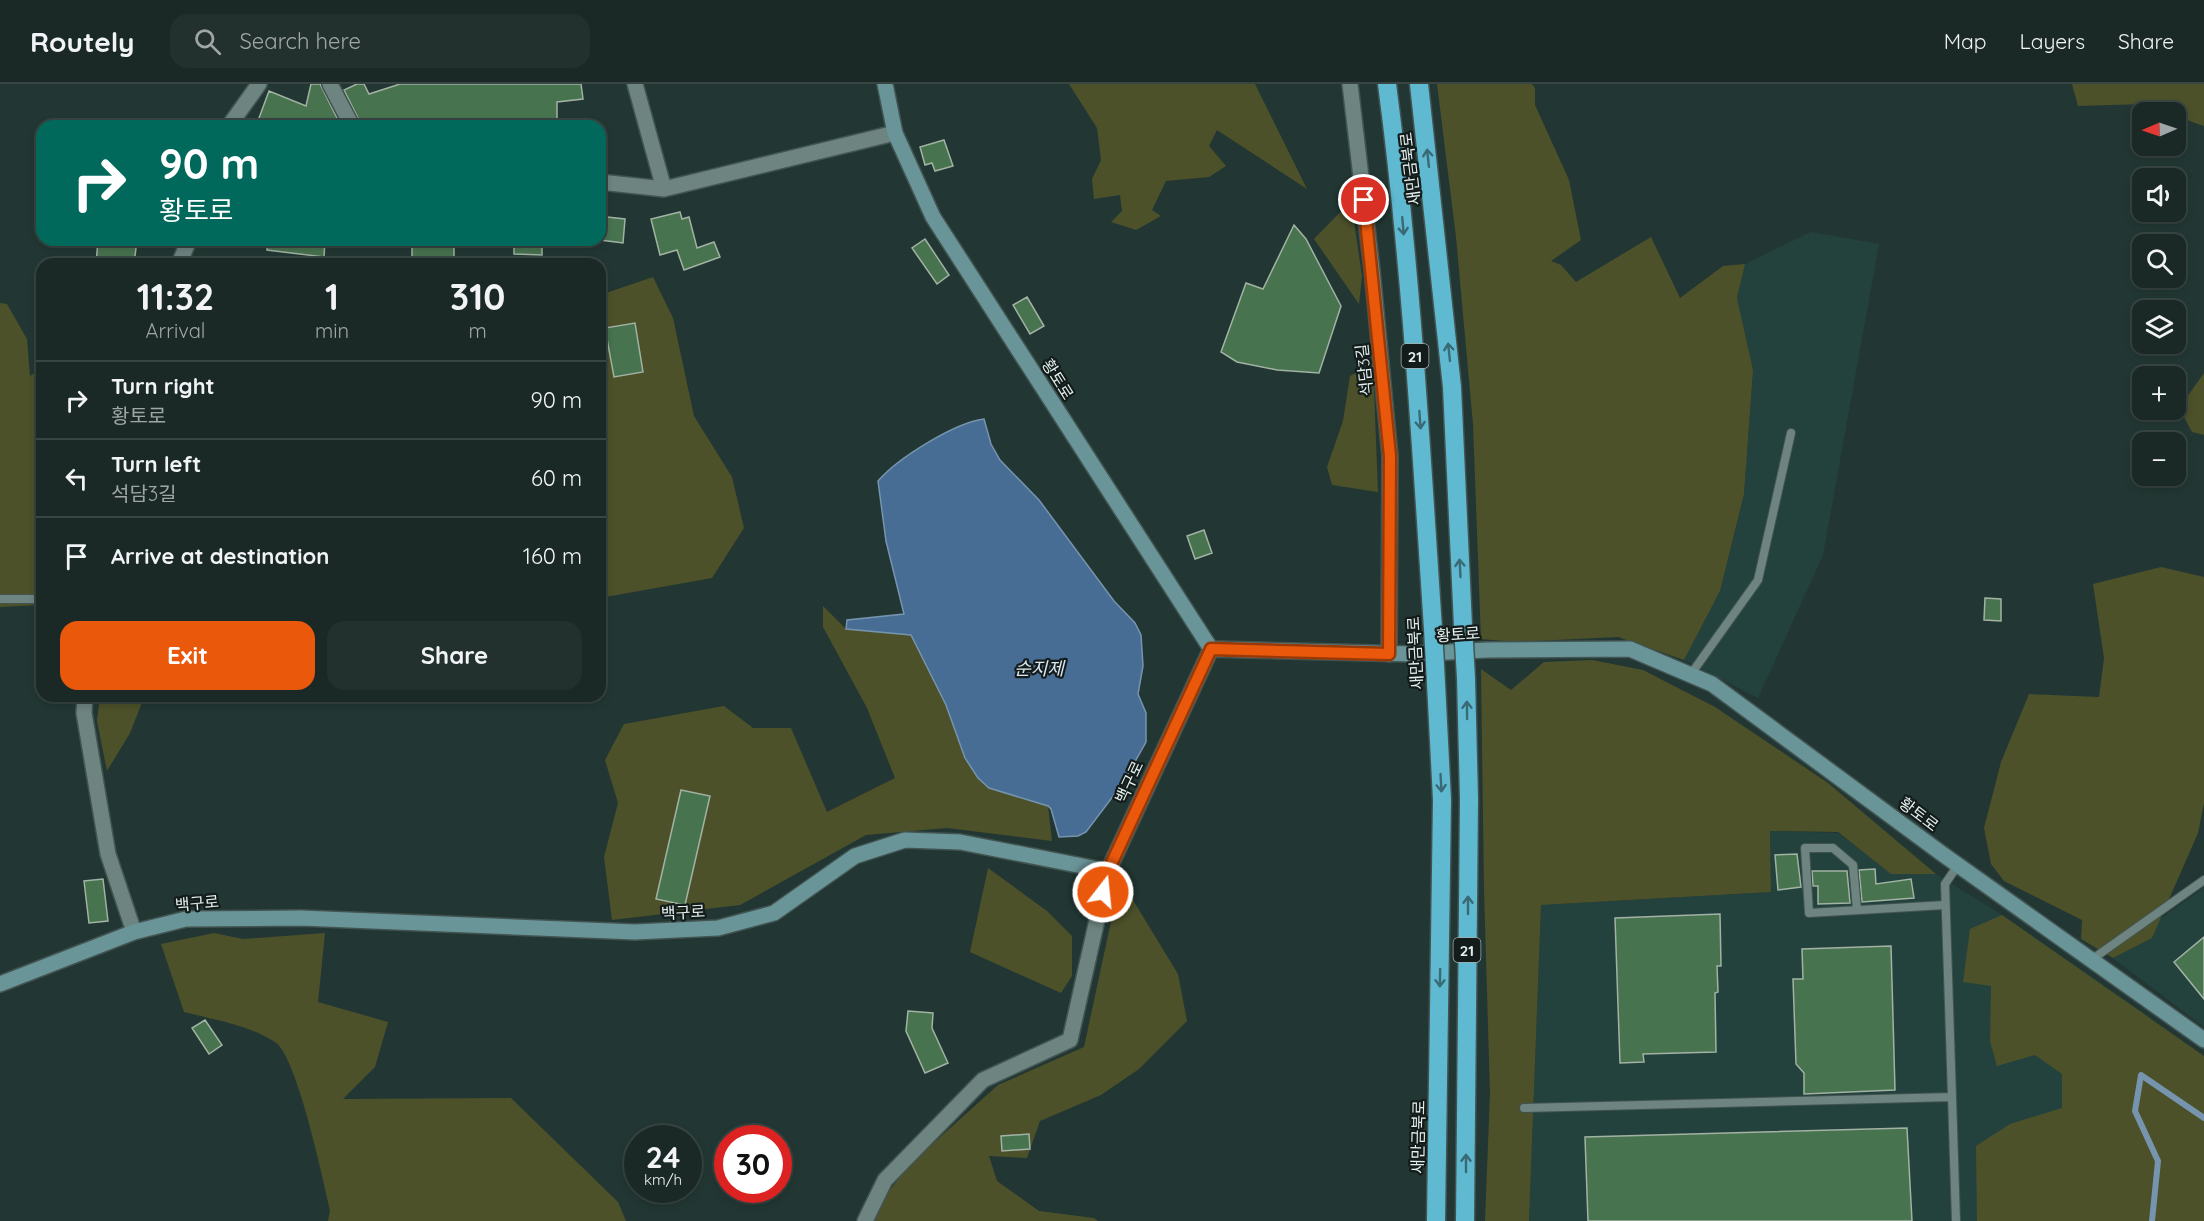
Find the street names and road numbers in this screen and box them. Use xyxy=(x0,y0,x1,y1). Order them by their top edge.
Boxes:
street label: 새만금북로 xyxy=(1396,131,1424,207)
street label: 석담3길 xyxy=(1351,343,1377,397)
road number: 21 xyxy=(1402,344,1428,368)
street label: 황토로 xyxy=(1038,355,1078,403)
street label: 새만금북로 xyxy=(1403,615,1427,690)
street label: 황토로 xyxy=(1435,622,1481,646)
street label: 백구로 xyxy=(1111,758,1148,806)
street label: 황토로 xyxy=(1895,793,1943,835)
street label: 백구로 xyxy=(174,891,220,915)
street label: 백구로 xyxy=(660,901,706,923)
road number: 21 xyxy=(1454,938,1480,962)
street label: 새만금북로 xyxy=(1407,1100,1429,1174)

